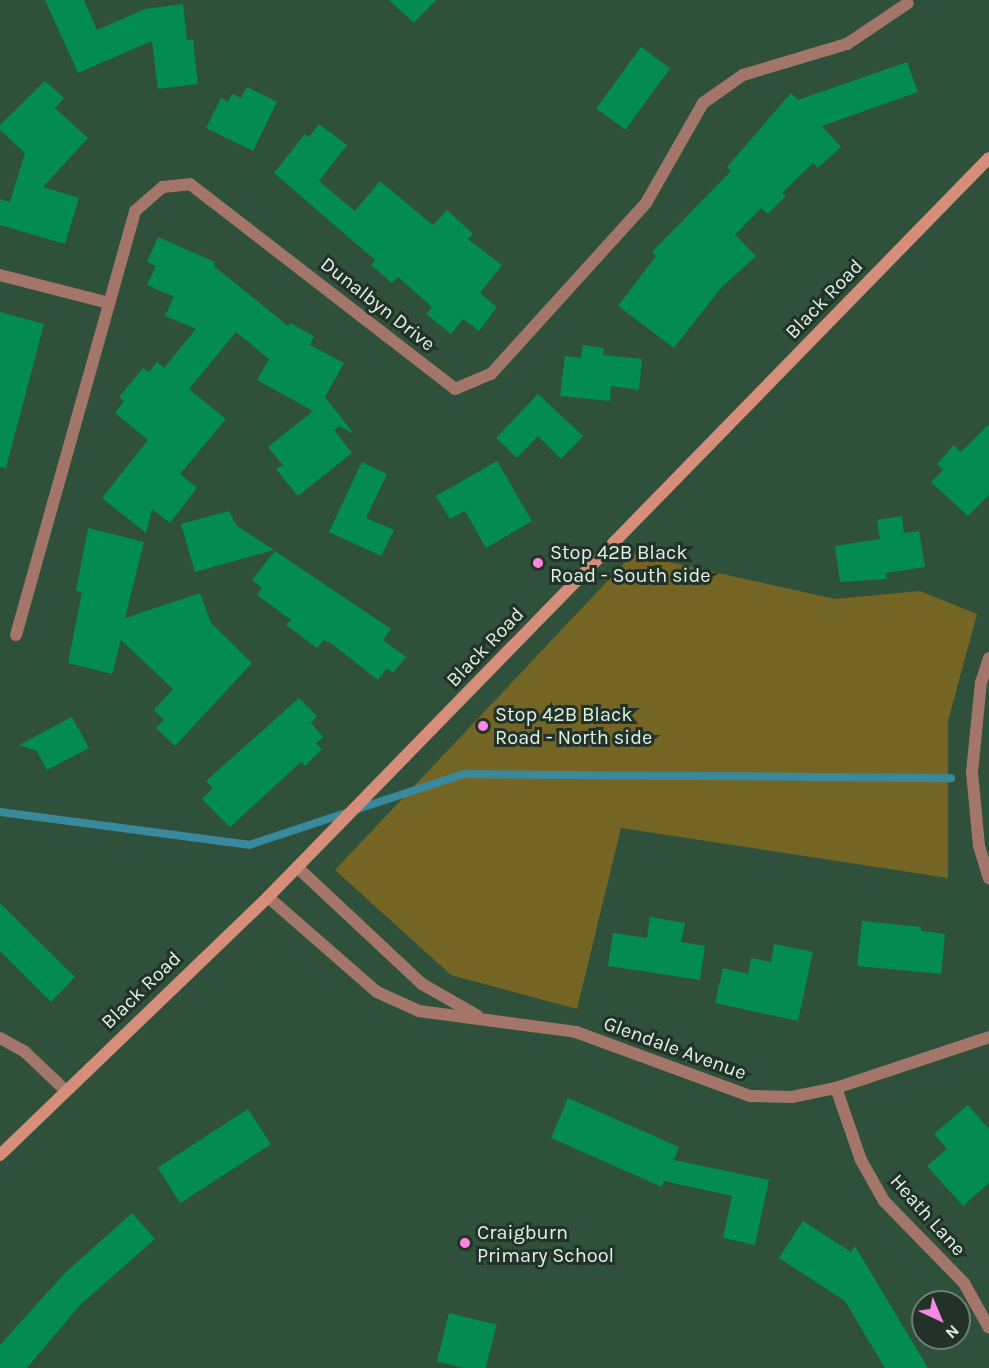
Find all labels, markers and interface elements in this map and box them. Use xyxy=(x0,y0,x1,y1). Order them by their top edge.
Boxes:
street label: Dunalbyn Drive xyxy=(316,252,440,356)
street label: Black Road xyxy=(780,254,868,344)
place label: Stop 42B Black Road - South side xyxy=(550,540,711,587)
marker: Stop 42B Black Road - South side xyxy=(531,556,545,570)
street label: Black Road xyxy=(441,602,529,692)
place label: Stop 42B Black Road - North side xyxy=(495,702,652,749)
marker: Stop 42B Black Road - North side xyxy=(476,719,490,733)
street label: Black Road xyxy=(96,946,186,1034)
street label: Glendale Avenue xyxy=(600,1011,750,1085)
street label: Heath Lane xyxy=(885,1169,971,1261)
place label: Craigburn Primary School xyxy=(477,1220,614,1267)
marker: Craigburn Primary School xyxy=(458,1236,472,1250)
north arrow xyxy=(911,1290,971,1350)
text: N xyxy=(942,1321,963,1343)

